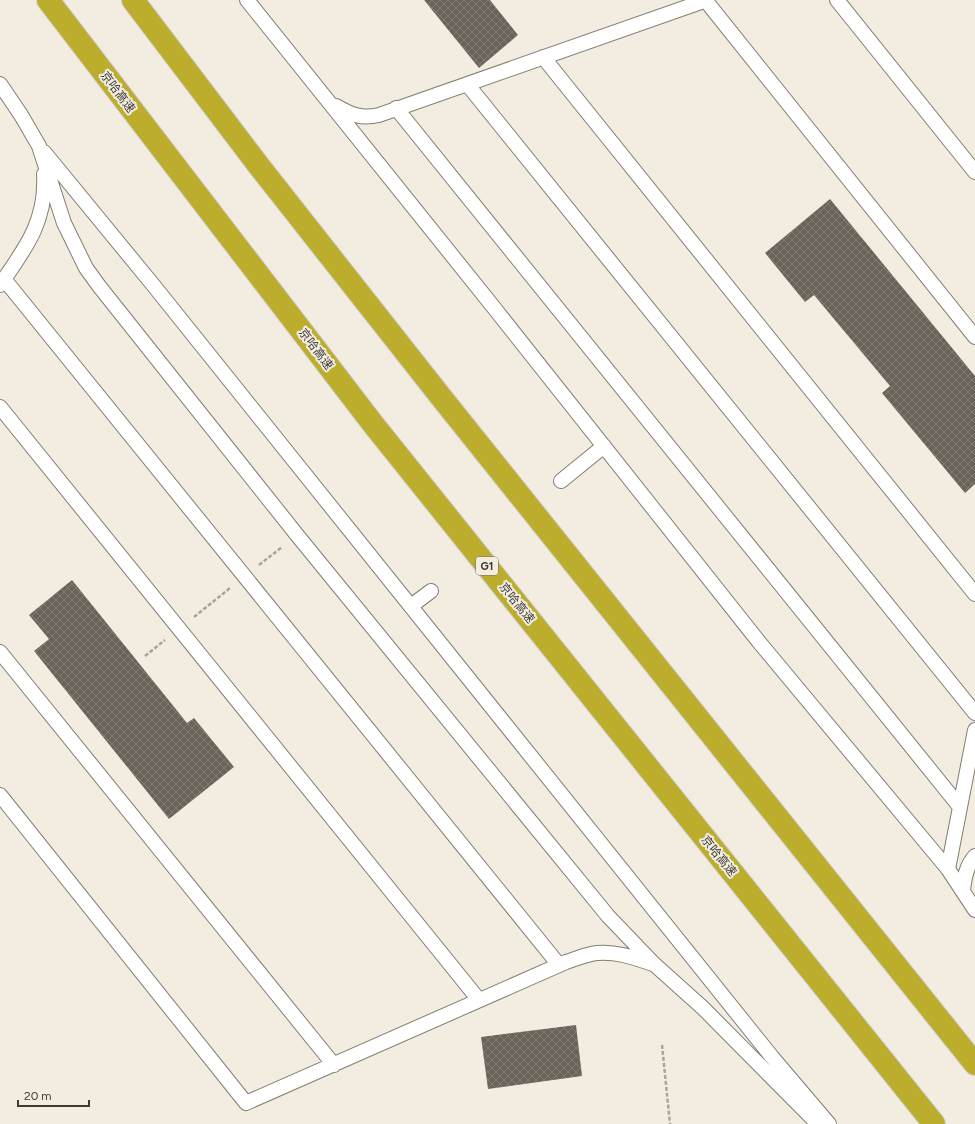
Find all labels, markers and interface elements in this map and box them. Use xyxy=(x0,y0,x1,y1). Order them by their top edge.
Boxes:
street label: 京哈高速 xyxy=(98,69,138,115)
street label: 京哈高速 xyxy=(296,326,336,372)
road number: G1 xyxy=(476,557,498,575)
street label: 京哈高速 xyxy=(496,580,538,626)
street label: 京哈高速 xyxy=(698,833,740,879)
scale bar xyxy=(18,1082,89,1108)
text: 20 m xyxy=(24,1089,52,1103)

